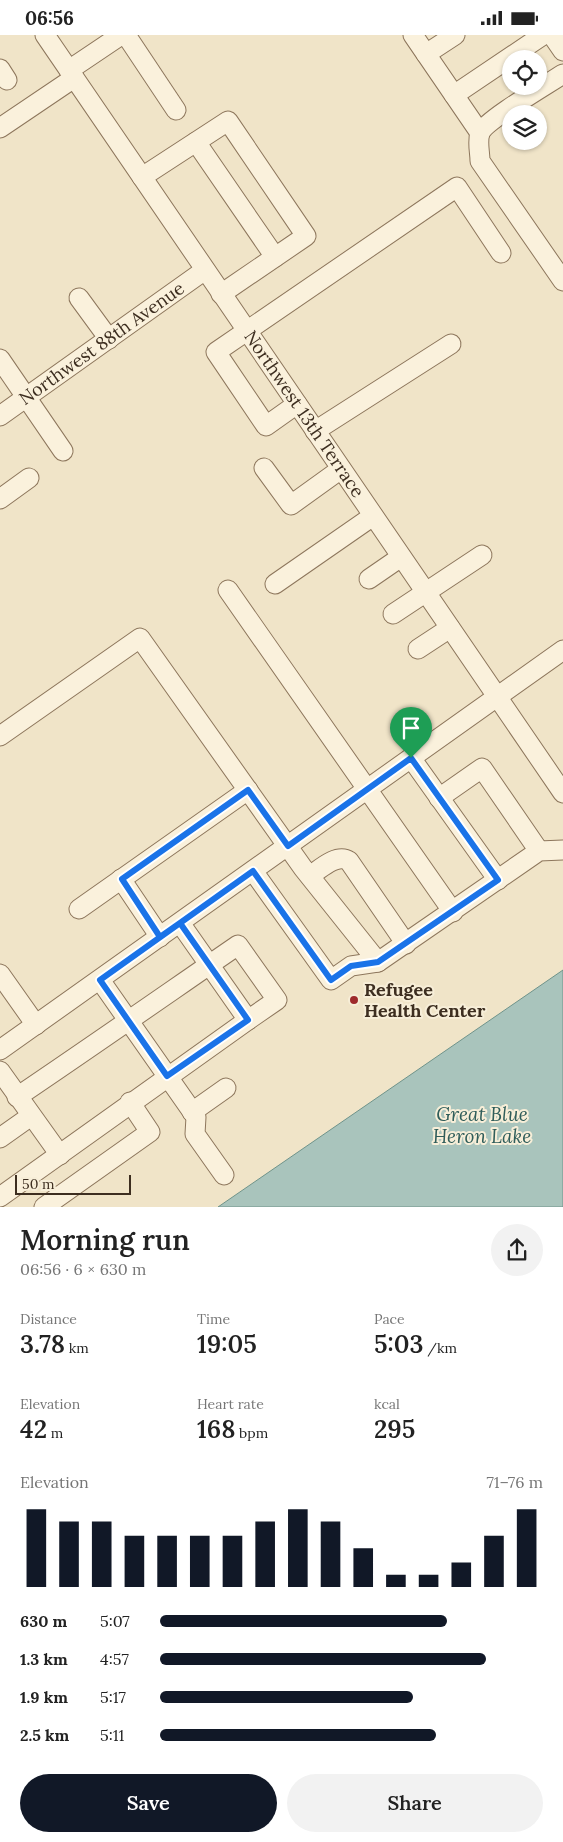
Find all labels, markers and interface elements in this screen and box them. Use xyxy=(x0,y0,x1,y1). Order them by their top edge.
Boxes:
text: 06:56 xyxy=(25,6,74,30)
map controls xyxy=(502,50,547,150)
button: locate xyxy=(502,50,547,95)
button: layers xyxy=(502,105,547,150)
street label: Northwest 88th Avenue xyxy=(14,276,189,410)
street label: Northwest 13th Terrace xyxy=(239,326,370,502)
pin xyxy=(390,707,432,758)
icon: arrive xyxy=(397,714,425,742)
place label: Refugee Health Center xyxy=(364,978,486,1022)
marker: Refugee Health Center xyxy=(348,994,360,1006)
water label: Great Blue Heron Lake xyxy=(433,1102,531,1148)
scale bar xyxy=(15,1172,131,1195)
text: 50 m xyxy=(22,1175,55,1193)
text: Morning run xyxy=(20,1222,190,1258)
button: share xyxy=(491,1224,543,1276)
text: 06:56 · 6 × 630 m xyxy=(20,1259,146,1279)
text: Distance xyxy=(20,1310,77,1328)
text: Time xyxy=(197,1310,230,1328)
text: Pace xyxy=(374,1310,405,1328)
text: 3.78 xyxy=(20,1328,65,1360)
text: 19:05 xyxy=(197,1328,257,1360)
text: 5:03 xyxy=(374,1328,424,1360)
text: km xyxy=(65,1339,89,1357)
text: /km xyxy=(424,1339,457,1357)
text: Elevation xyxy=(20,1395,80,1413)
text: Heart rate xyxy=(197,1395,264,1413)
text: kcal xyxy=(374,1395,400,1413)
text: 42 xyxy=(20,1413,47,1445)
text: 168 xyxy=(197,1413,235,1445)
text: 295 xyxy=(374,1413,415,1445)
text: m xyxy=(47,1424,63,1442)
text: bpm xyxy=(235,1424,268,1442)
text: Elevation xyxy=(20,1472,89,1492)
text: 71–76 m xyxy=(486,1472,543,1492)
text: 630 m xyxy=(20,1611,67,1631)
text: 5:07 xyxy=(100,1611,130,1631)
text: 1.3 km xyxy=(20,1649,68,1669)
text: 4:57 xyxy=(100,1649,129,1669)
text: 1.9 km xyxy=(20,1687,68,1707)
text: 5:17 xyxy=(100,1687,126,1707)
text: 2.5 km xyxy=(20,1725,69,1745)
text: 5:11 xyxy=(100,1725,124,1745)
button: Save xyxy=(20,1774,277,1832)
button: Share xyxy=(287,1774,543,1832)

